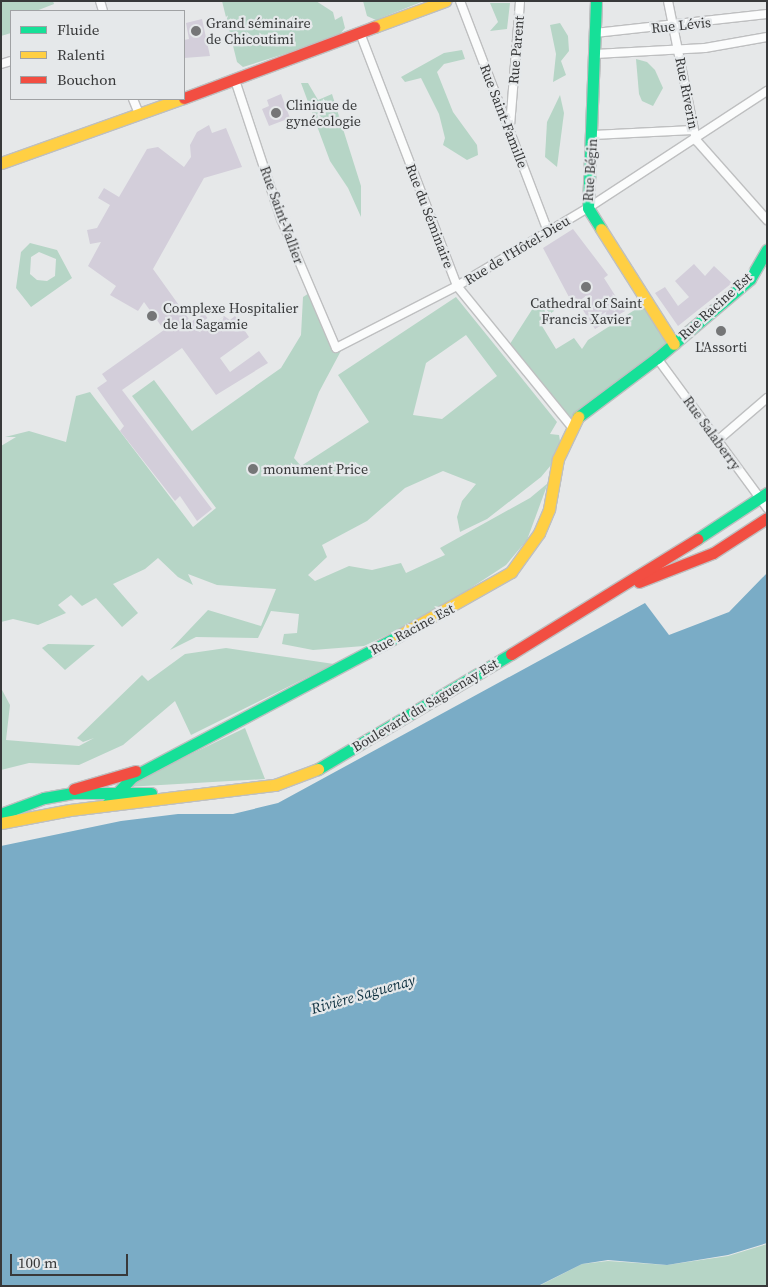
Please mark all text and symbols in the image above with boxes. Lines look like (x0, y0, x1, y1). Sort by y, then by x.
legend (10, 10, 185, 100)
street label: Rue Lévis (650, 14, 712, 36)
place label: Grand séminaire de Chicoutimi (206, 15, 311, 48)
street label: Rue Parent (505, 15, 527, 85)
text: Fluide (57, 19, 99, 40)
marker: Grand séminaire de Chicoutimi (190, 25, 202, 37)
text: Ralenti (57, 44, 105, 65)
street label: Rue Riverin (672, 56, 702, 130)
street label: Rue Saint-Famille (476, 62, 532, 170)
text: Bouchon (57, 69, 117, 90)
place label: Clinique de gynécologie (286, 97, 361, 130)
marker: Clinique de gynécologie (270, 107, 282, 119)
street label: Rue Bégin (579, 138, 601, 202)
street label: Rue du Séminaire (402, 161, 458, 271)
street label: Rue Saint-Vallier (256, 164, 308, 266)
street label: Rue de l'Hôtel-Dieu (461, 212, 573, 288)
street label: Rue Racine Est (675, 269, 755, 343)
marker: Cathedral of Saint Francis Xavier (580, 281, 592, 293)
place label: Cathedral of Saint Francis Xavier (530, 295, 642, 328)
place label: Complexe Hospitalier de la Sagamie (163, 300, 299, 332)
marker: Complexe Hospitalier de la Sagamie (145, 309, 159, 323)
marker: L'Assorti (715, 325, 727, 337)
place label: L'Assorti (695, 339, 747, 355)
street label: Rue Salaberry (680, 393, 744, 473)
place label: monument Price (263, 461, 368, 477)
marker: monument Price (247, 463, 259, 475)
street label: Rue Racine Est (367, 600, 457, 658)
street label: Boulevard du Saguenay Est (349, 655, 501, 755)
water label: Rivière Saguenay (309, 971, 417, 1017)
scale bar (12, 1244, 130, 1276)
text: 100 m (18, 1252, 58, 1273)

